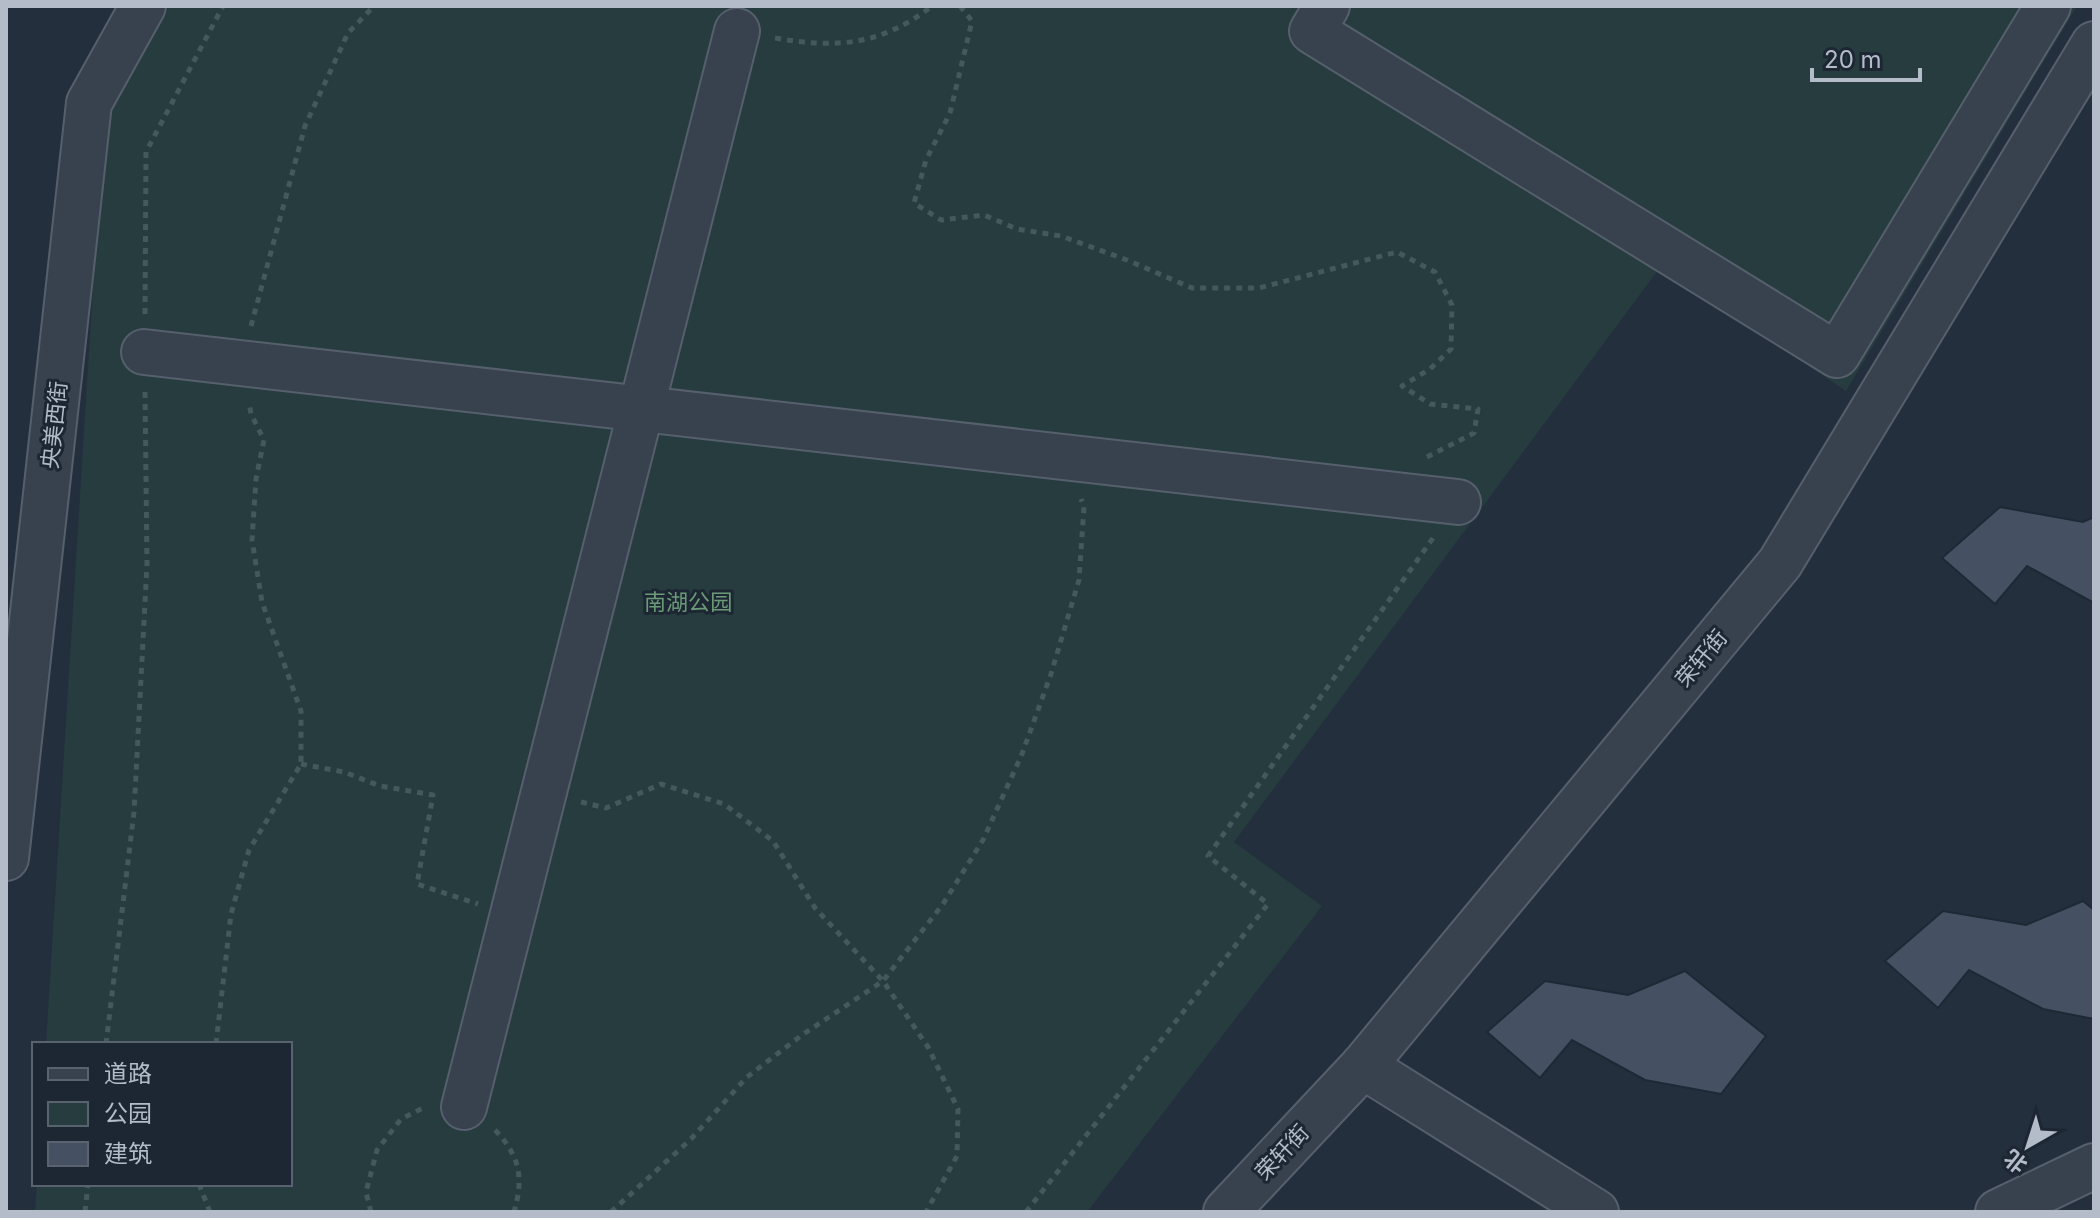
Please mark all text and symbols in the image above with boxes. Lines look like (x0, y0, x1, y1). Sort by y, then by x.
scale bar (1812, 32, 1920, 82)
text: 20 m (1824, 45, 1882, 74)
street label: 央美西街 (36, 380, 72, 470)
park label: 南湖公园 (644, 589, 732, 615)
street label: 荣轩街 (1670, 624, 1732, 692)
legend (32, 1042, 292, 1186)
text: 道路 (104, 1059, 152, 1088)
text: 公园 (104, 1099, 152, 1128)
north arrow (1988, 1106, 2068, 1186)
street label: 荣轩街 (1250, 1119, 1314, 1185)
text: 建筑 (104, 1139, 152, 1168)
text: 北 (1999, 1145, 2032, 1179)

